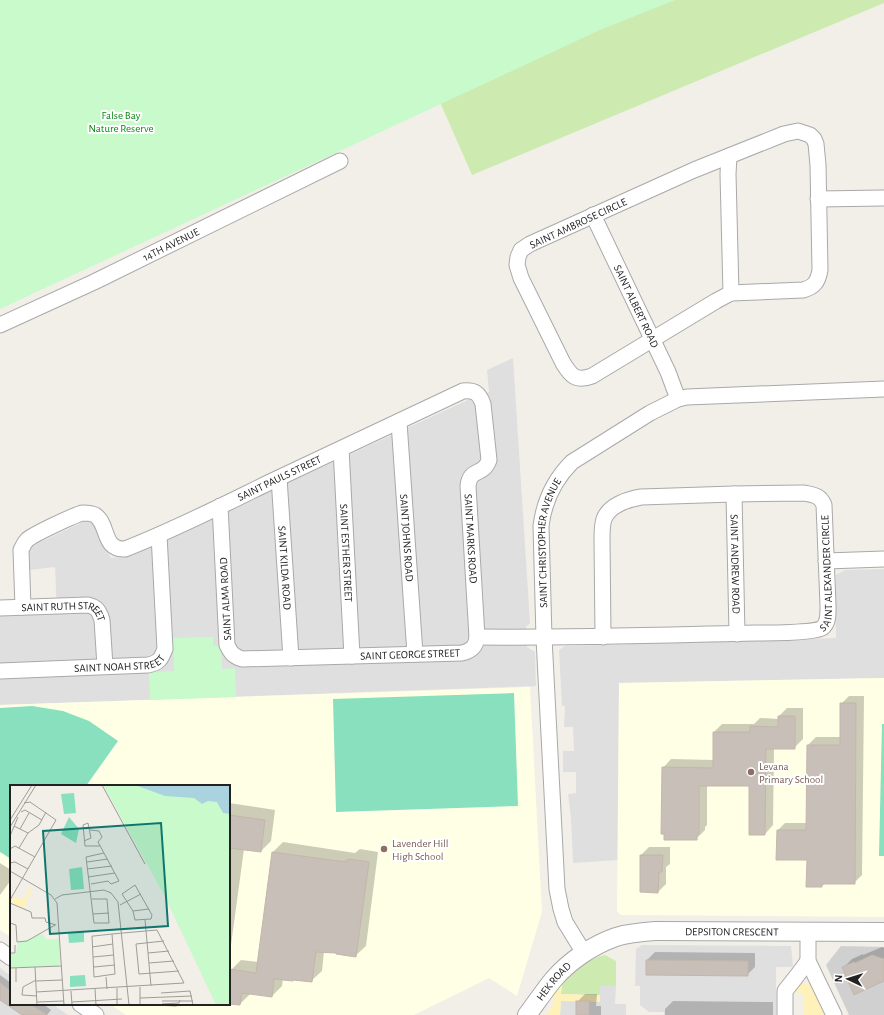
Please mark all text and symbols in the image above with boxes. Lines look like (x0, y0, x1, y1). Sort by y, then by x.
park label: False Bay Nature Reserve (89, 110, 154, 134)
street label: SAINT AMBROSE CIRCLE (528, 196, 629, 251)
street label: 14TH AVENUE (141, 226, 202, 263)
street label: SAINT ALBERT ROAD (612, 263, 661, 350)
street label: SAINT PAULS STREET (236, 453, 324, 503)
street label: SAINT CHRISTOPHER AVENUE (536, 476, 564, 608)
street label: SAINT JOHNS ROAD (398, 494, 415, 582)
street label: SAINT MARKS ROAD (462, 494, 479, 584)
street label: SAINT ESTHER STREET (338, 504, 354, 603)
street label: SAINT ANDREW ROAD (728, 514, 742, 614)
street label: SAINT ALEXANDER CIRCLE (818, 514, 834, 634)
street label: SAINT KILDA ROAD (276, 526, 293, 610)
street label: SAINT ALMA ROAD (218, 557, 233, 641)
street label: SAINT RUTH STREET (21, 600, 107, 623)
street label: SAINT GEORGE STREET (360, 647, 461, 662)
street label: SAINT NOAH STREET (74, 653, 167, 674)
place label: Levana Primary School (759, 761, 823, 785)
marker: Levana Primary School (746, 767, 756, 777)
inset map (10, 785, 230, 1005)
place label: Lavender Hill High School (392, 838, 449, 862)
marker: Lavender Hill High School (379, 844, 389, 854)
street label: DEPSITON CRESCENT (685, 926, 779, 938)
north arrow (828, 959, 868, 999)
street label: HEK ROAD (534, 960, 573, 1003)
text: N (833, 974, 844, 983)

